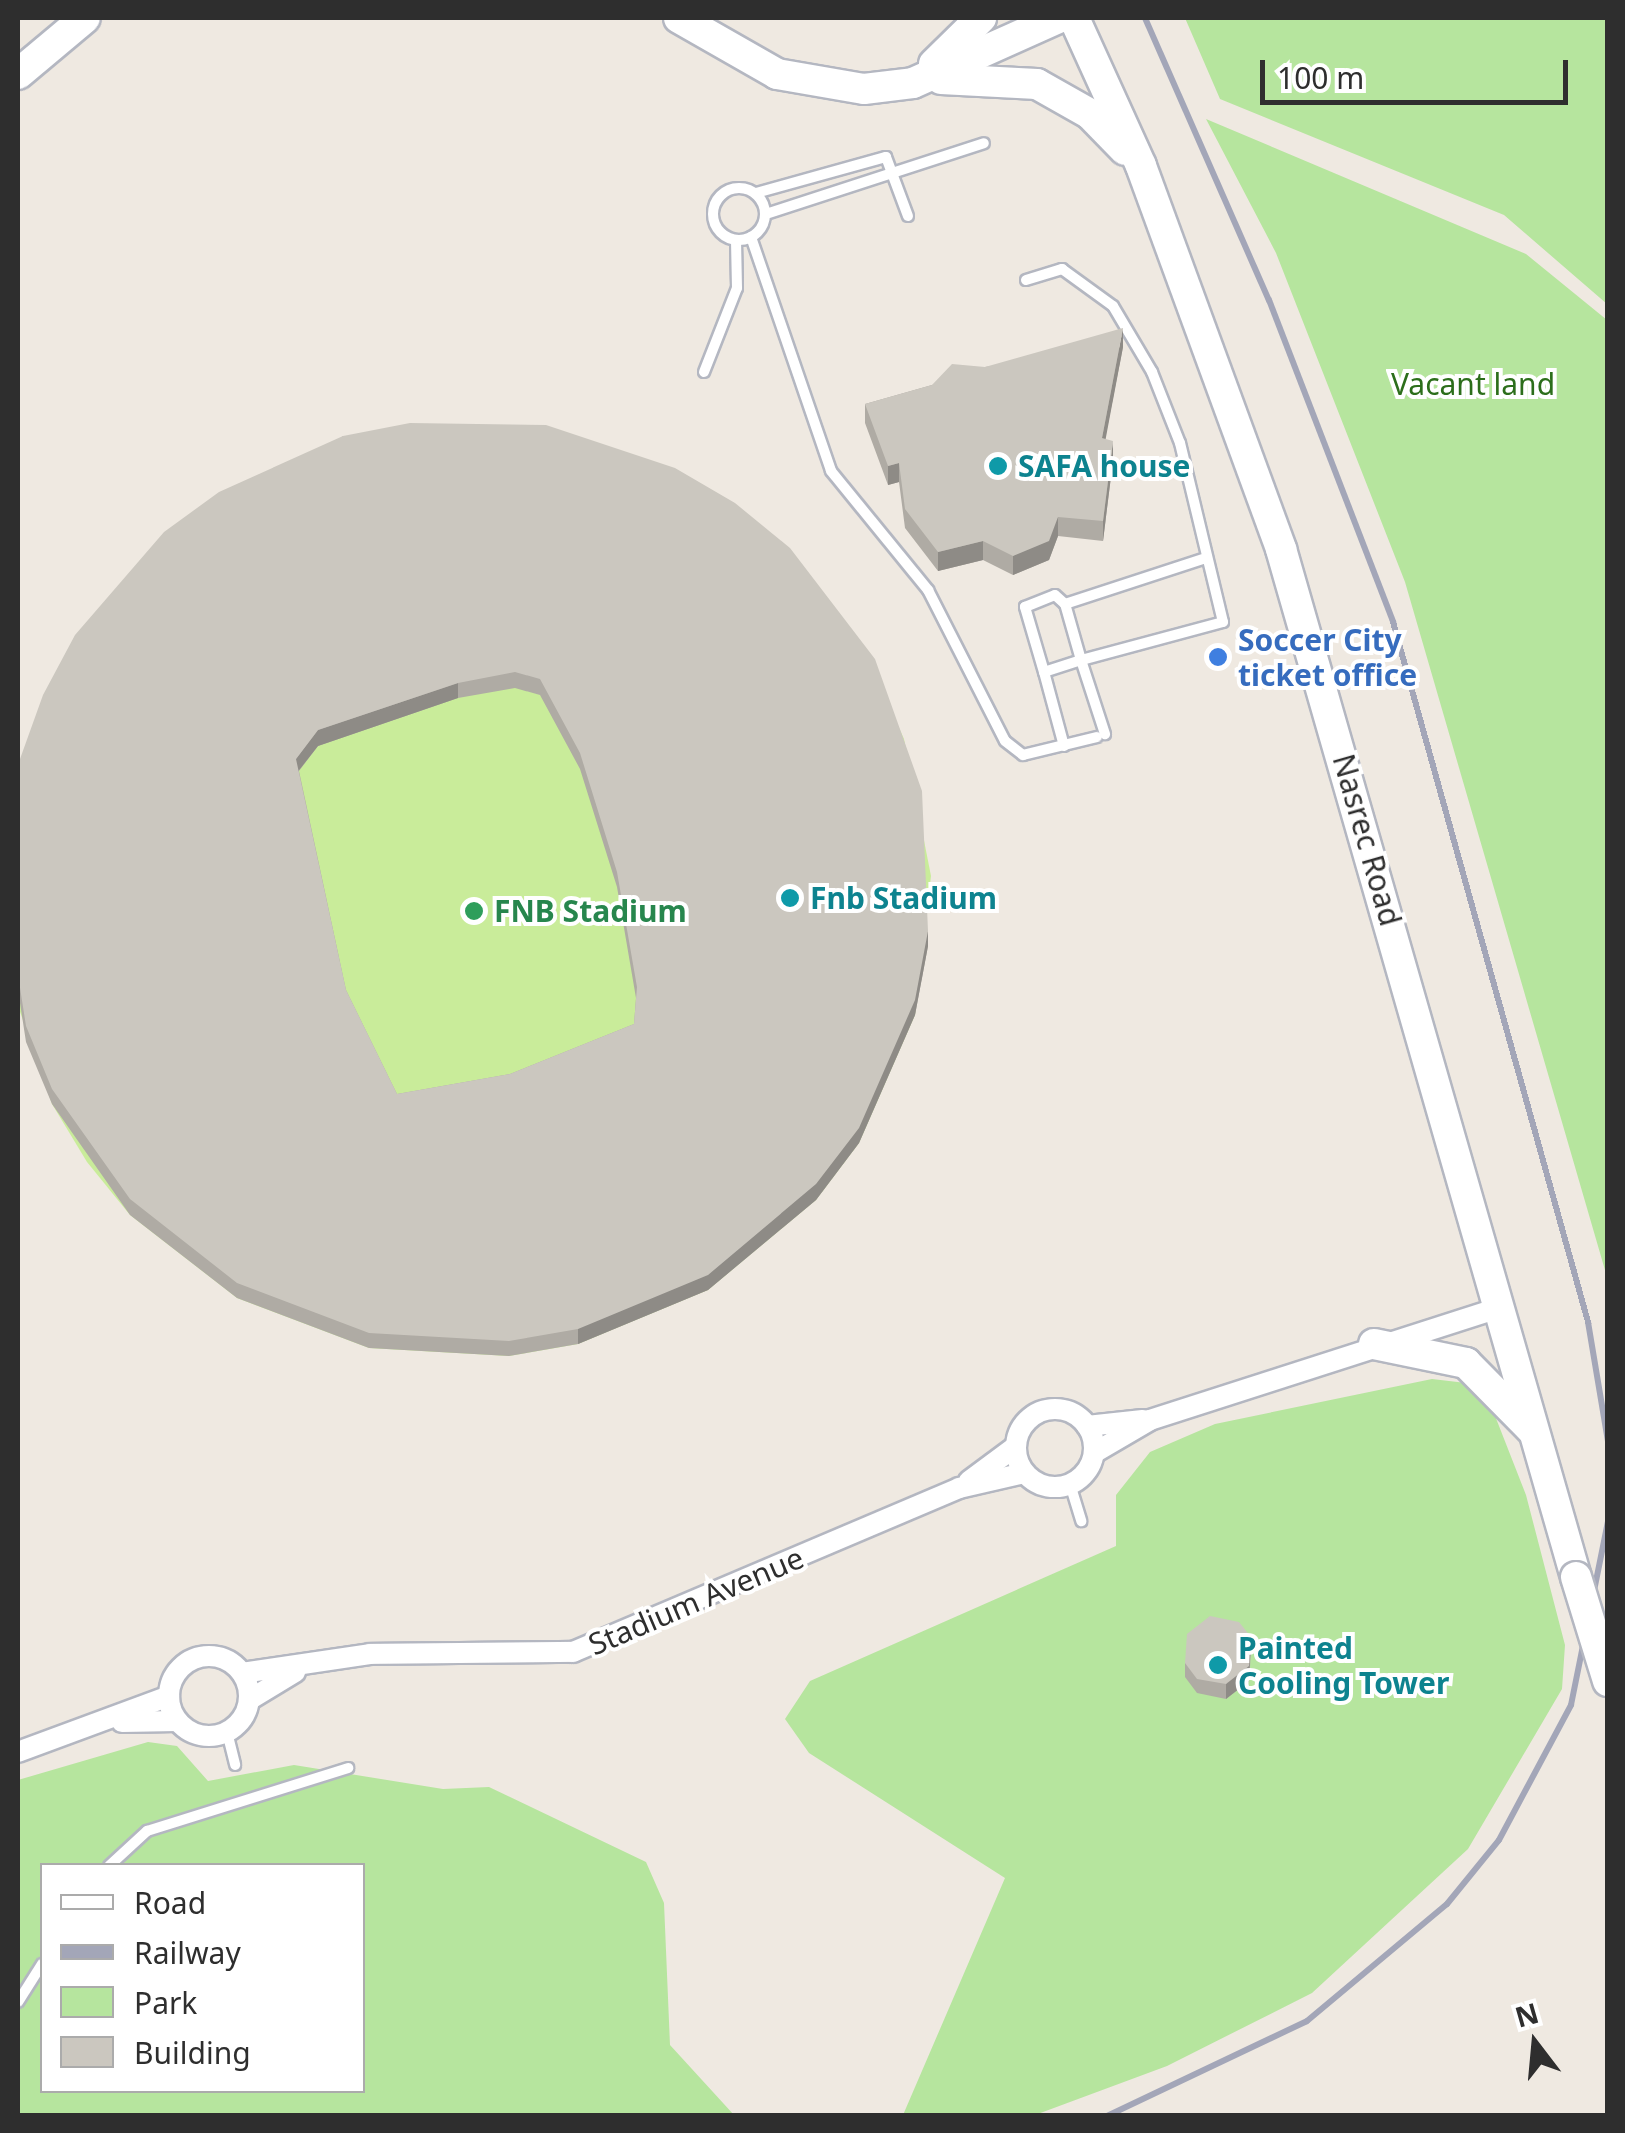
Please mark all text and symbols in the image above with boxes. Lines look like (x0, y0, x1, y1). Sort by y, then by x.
scale bar (1265, 40, 1572, 102)
text: 100 m (1277, 57, 1364, 98)
park label: Vacant land (1391, 366, 1555, 402)
place label: SAFA house (1018, 448, 1190, 484)
marker: SAFA house (987, 455, 1009, 477)
place label: Soccer City ticket office (1238, 622, 1417, 692)
marker: Soccer City ticket office (1207, 646, 1229, 668)
street label: Nasrec Road (1325, 750, 1409, 930)
place label: Fnb Stadium (810, 880, 997, 916)
marker: Fnb Stadium (779, 887, 801, 909)
place label: FNB Stadium (494, 893, 687, 929)
marker: FNB Stadium (463, 900, 485, 922)
street label: Stadium Avenue (583, 1539, 809, 1663)
place label: Painted Cooling Tower (1238, 1630, 1449, 1700)
marker: Painted Cooling Tower (1207, 1654, 1229, 1676)
legend (40, 1863, 365, 2093)
text: Road (134, 1882, 206, 1923)
text: Railway (134, 1932, 241, 1973)
text: Park (134, 1982, 197, 2023)
north arrow (1485, 1993, 1585, 2093)
text: N (1511, 1993, 1543, 2036)
text: Building (134, 2032, 251, 2073)

